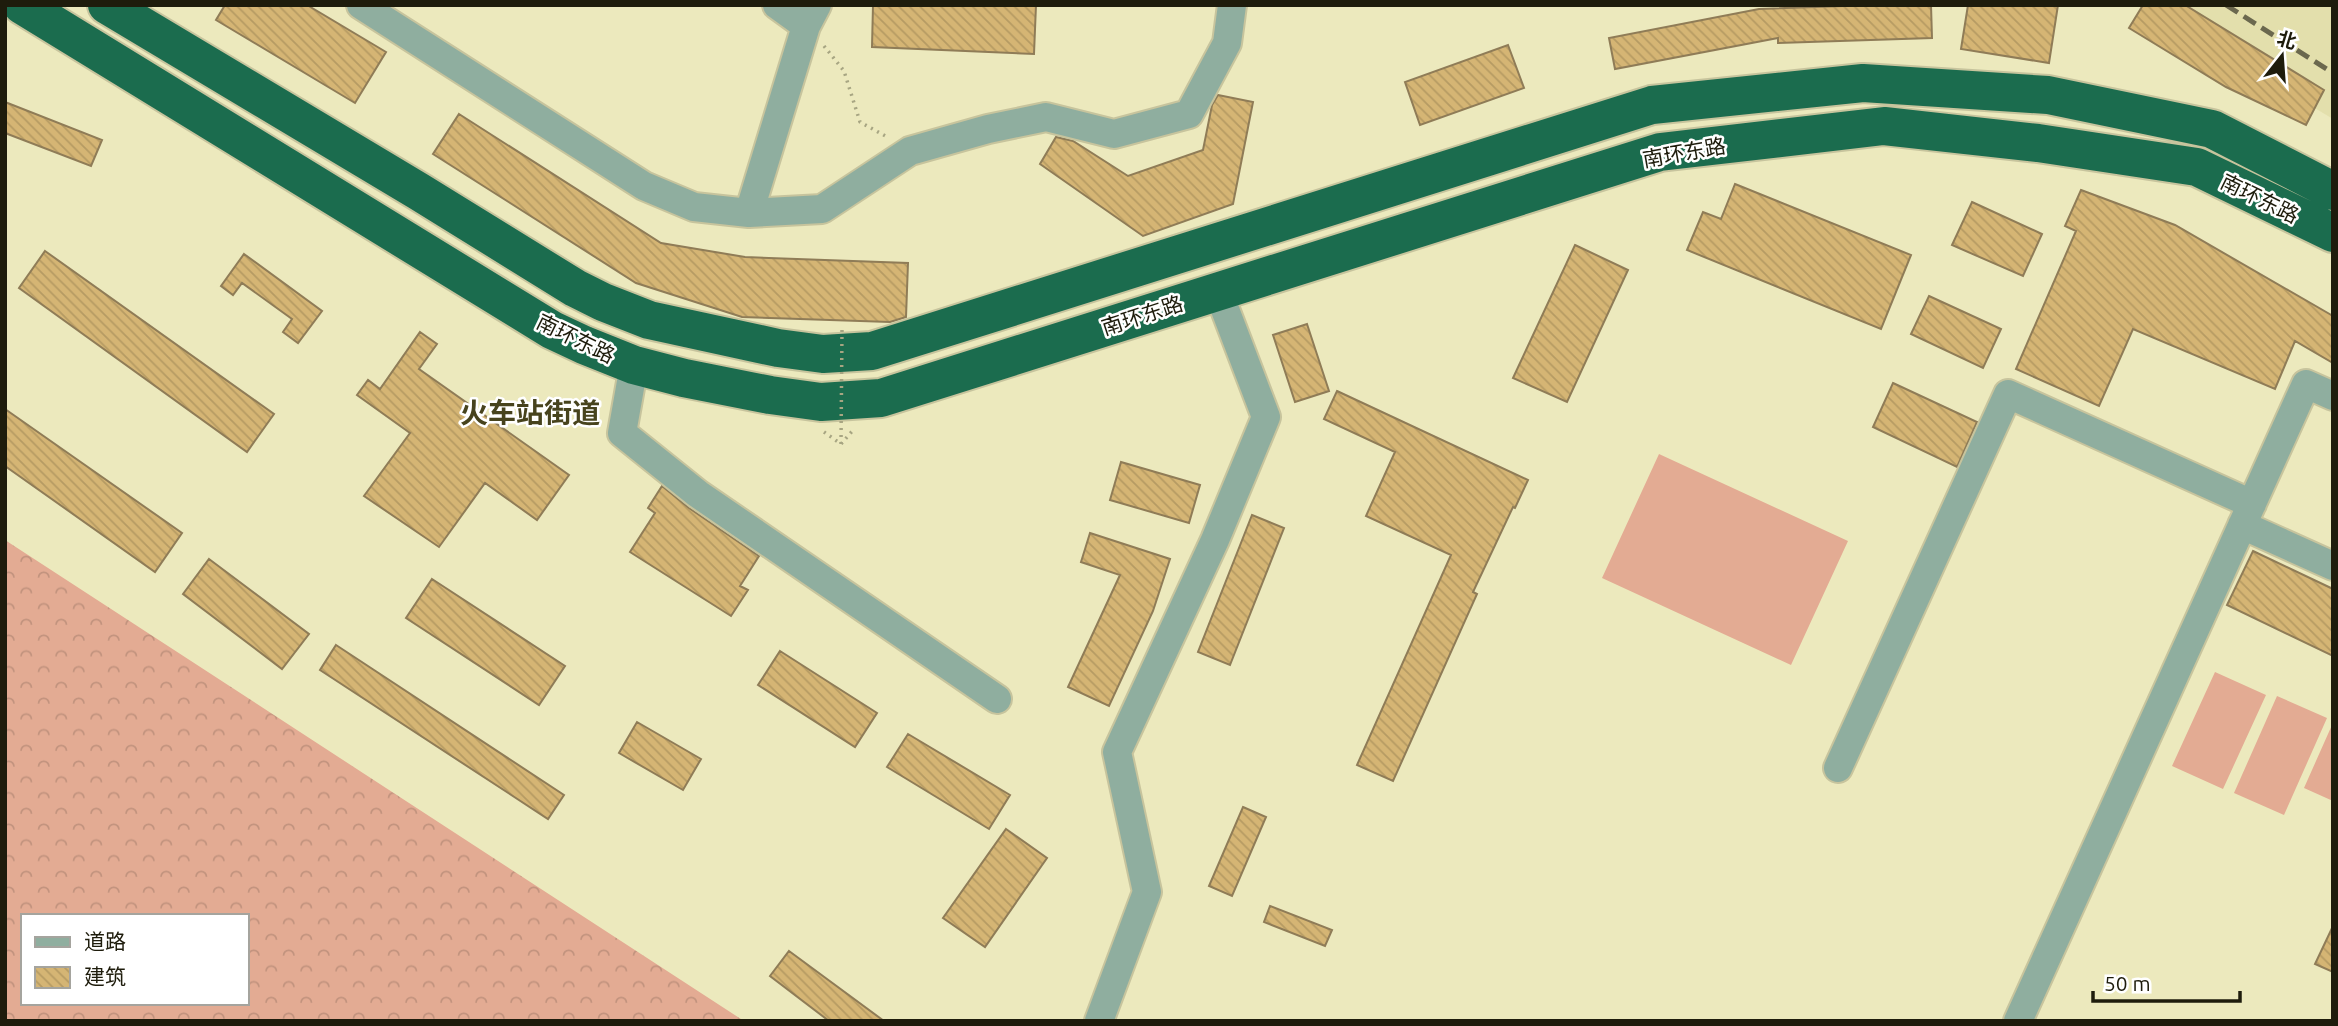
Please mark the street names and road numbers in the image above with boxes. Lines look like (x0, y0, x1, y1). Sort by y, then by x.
street label: 南环东路 (1641, 133, 1727, 171)
street label: 南环东路 (2217, 169, 2303, 227)
street label: 南环东路 (1098, 291, 1186, 339)
street label: 南环东路 (533, 309, 619, 367)

